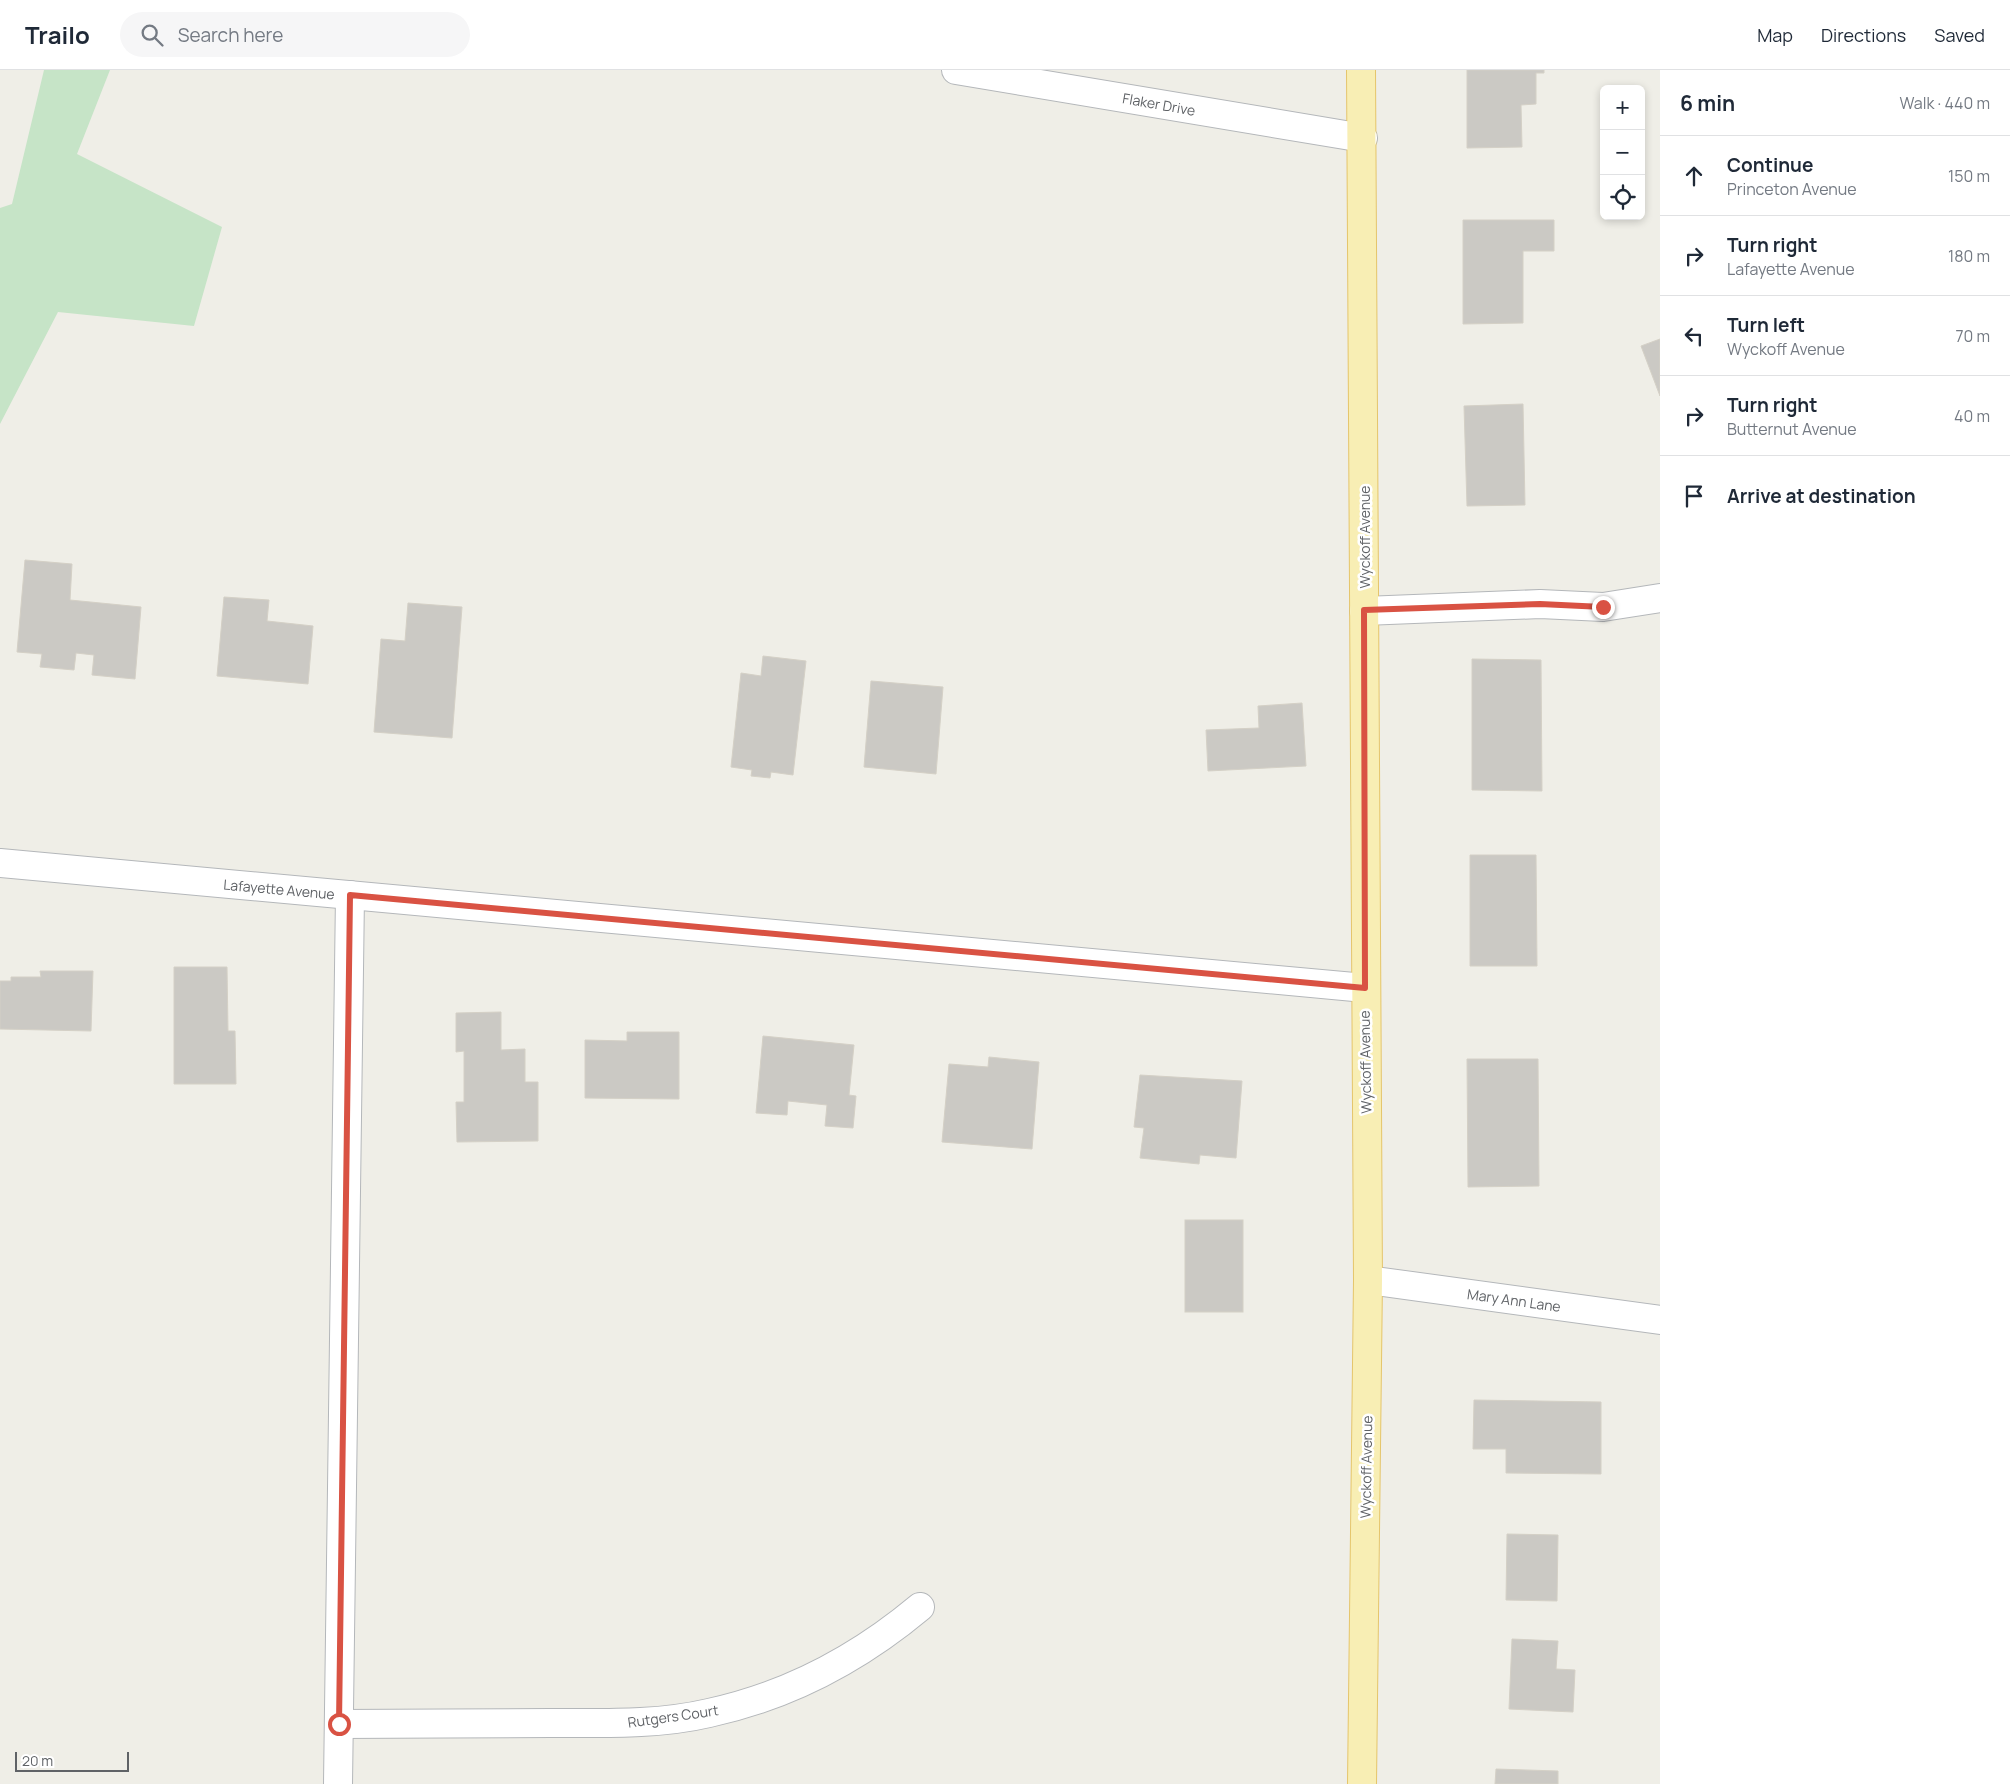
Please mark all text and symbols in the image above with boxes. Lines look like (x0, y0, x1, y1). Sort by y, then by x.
search box (120, 12, 470, 57)
text: Trailo (25, 18, 90, 51)
icon: search (138, 21, 166, 49)
text: Search here (178, 22, 283, 48)
text: Map (1757, 23, 1793, 47)
text: Directions (1821, 23, 1906, 47)
text: Saved (1934, 23, 1985, 47)
map controls (1600, 85, 1645, 220)
button: + (1600, 85, 1645, 130)
street label: Flaker Drive (1121, 88, 1197, 120)
text: 6 min (1680, 89, 1735, 117)
text: Walk · 440 m (1900, 92, 1990, 114)
button: − (1600, 130, 1645, 175)
text: Continue (1727, 152, 1813, 178)
icon: ahead (1680, 162, 1708, 190)
text: 150 m (1948, 165, 1990, 187)
button: locate (1600, 175, 1645, 220)
text: Princeton Avenue (1727, 178, 1857, 200)
text: Turn right (1727, 232, 1817, 258)
icon: right (1680, 242, 1708, 270)
text: 180 m (1948, 245, 1990, 267)
text: Lafayette Avenue (1727, 258, 1855, 280)
text: Turn left (1727, 312, 1805, 338)
icon: left (1680, 322, 1708, 350)
text: 70 m (1955, 325, 1990, 347)
text: Wyckoff Avenue (1727, 338, 1845, 360)
text: Turn right (1727, 392, 1817, 418)
icon: right (1680, 402, 1708, 430)
text: 40 m (1954, 405, 1990, 427)
text: Butternut Avenue (1727, 418, 1857, 440)
icon: arrive (1680, 482, 1708, 510)
text: Arrive at destination (1727, 483, 1916, 509)
street label: Wyckoff Avenue (1355, 485, 1374, 589)
route end (1592, 596, 1615, 619)
street label: Lafayette Avenue (223, 875, 335, 903)
street label: Wyckoff Avenue (1355, 1010, 1375, 1114)
street label: Mary Ann Lane (1466, 1284, 1562, 1316)
street label: Wyckoff Avenue (1356, 1415, 1376, 1519)
street label: Rutgers Court (626, 1700, 720, 1732)
route start (328, 1713, 351, 1736)
scale bar (15, 1749, 129, 1772)
text: 20 m (22, 1751, 53, 1770)

